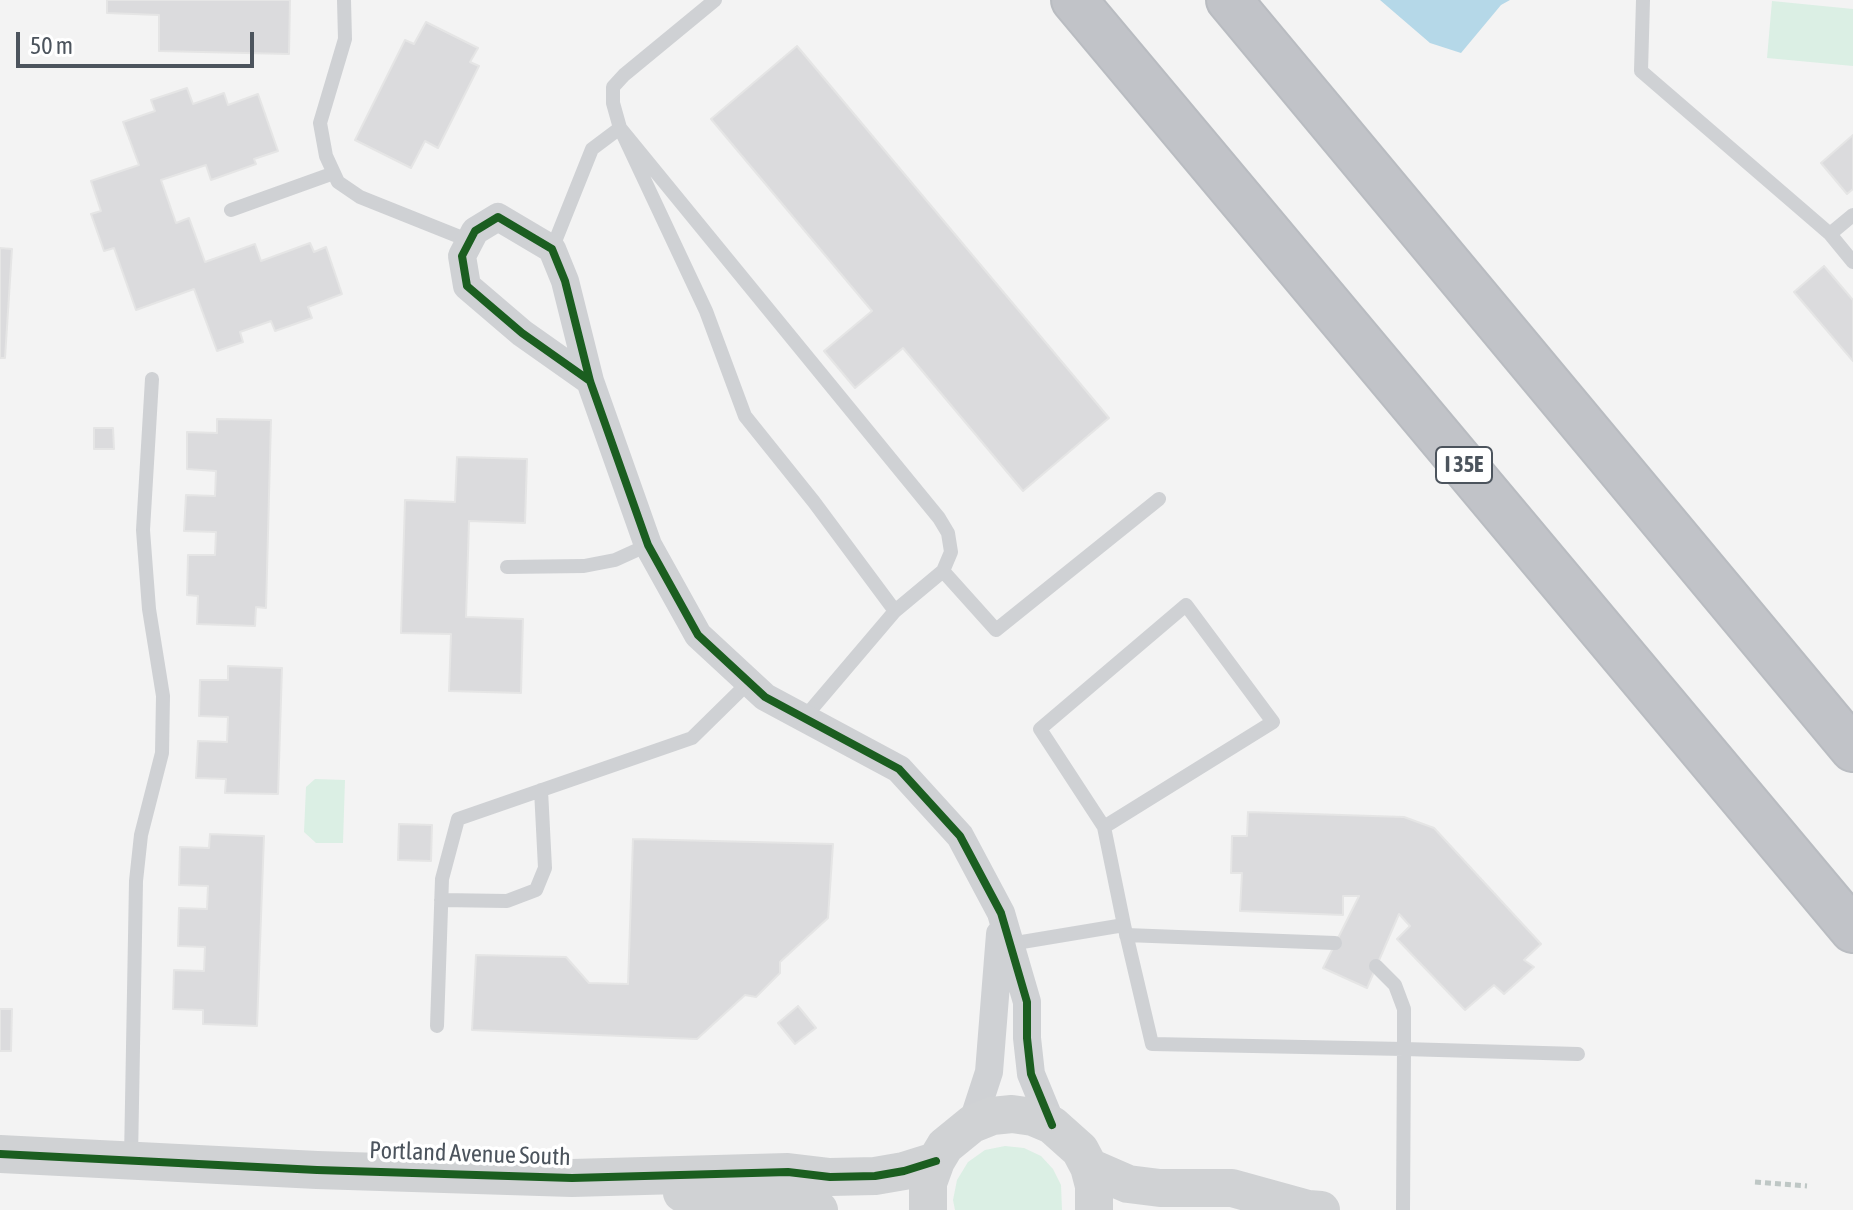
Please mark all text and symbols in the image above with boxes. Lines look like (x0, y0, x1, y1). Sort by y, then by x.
scale bar (20, 16, 258, 66)
text: 50 m (30, 32, 73, 59)
road number: I 35E (1436, 447, 1492, 483)
street label: Portland Avenue South (369, 1136, 571, 1172)

